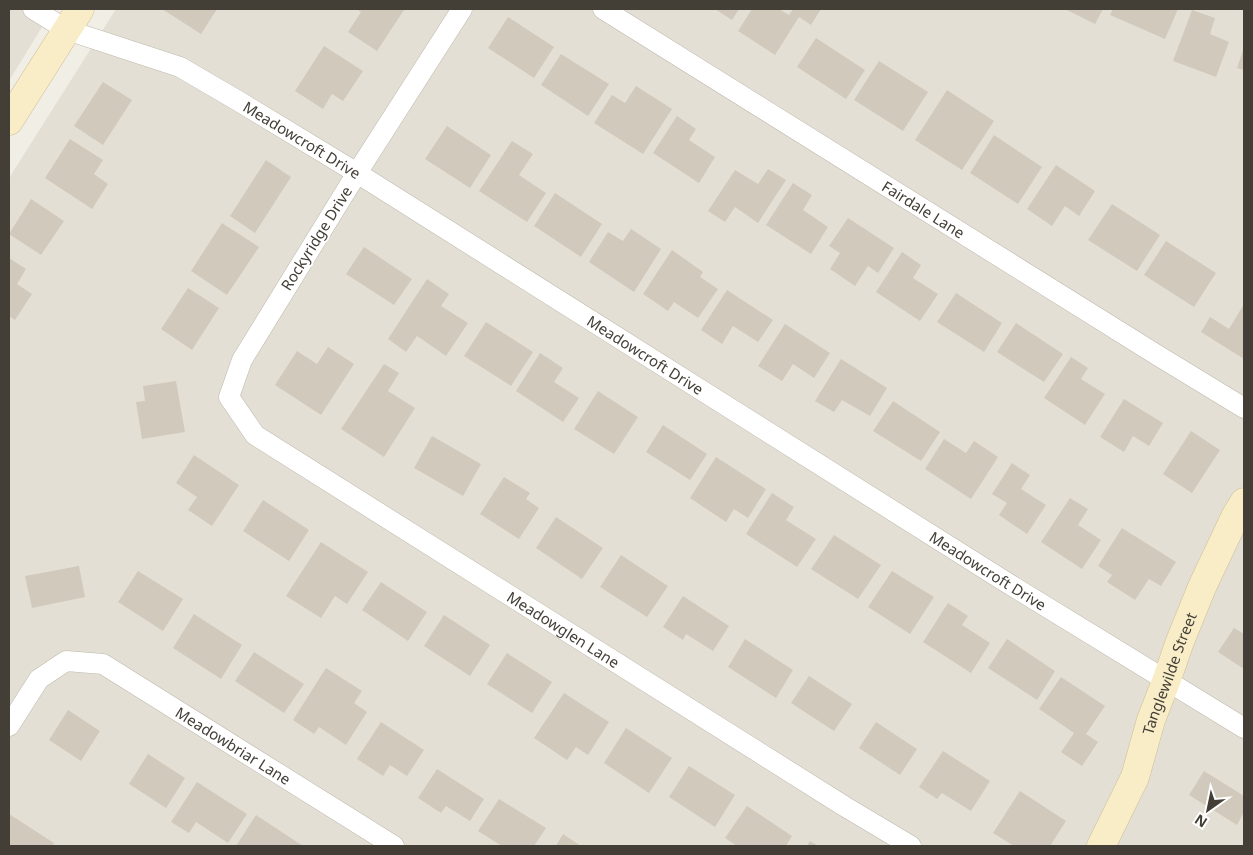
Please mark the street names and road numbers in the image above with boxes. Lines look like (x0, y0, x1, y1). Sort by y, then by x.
street label: Meadowcroft Drive (240, 96, 365, 183)
street label: Fairdale Lane (878, 176, 969, 243)
street label: Rockyridge Drive (276, 182, 356, 294)
street label: Meadowcroft Drive (583, 311, 707, 399)
street label: Meadowcroft Drive (926, 527, 1050, 614)
street label: Meadowglen Lane (503, 586, 623, 672)
street label: Tanglewilde Street (1137, 609, 1201, 737)
street label: Meadowbriar Lane (172, 702, 295, 789)

